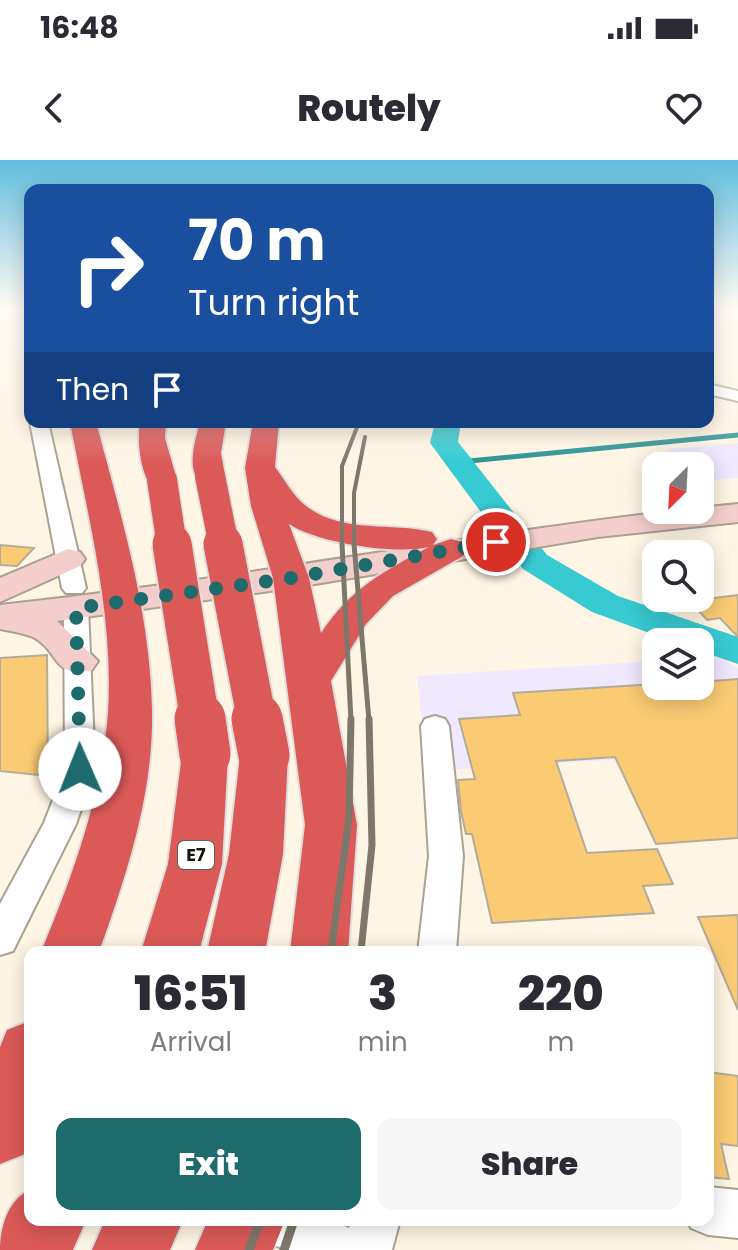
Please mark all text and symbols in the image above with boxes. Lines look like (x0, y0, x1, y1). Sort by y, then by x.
text: 16:48 (40, 6, 119, 49)
text: Routely (297, 83, 441, 134)
icon: back (32, 86, 76, 130)
icon: heart (662, 86, 706, 130)
text: 70 m (188, 201, 326, 280)
icon: right (56, 216, 160, 320)
text: Turn right (188, 277, 359, 328)
text: Then (56, 368, 129, 411)
icon: arrive (145, 368, 189, 412)
north arrow (642, 452, 714, 524)
map controls (642, 452, 714, 700)
pin (462, 508, 530, 576)
icon: arrive (474, 520, 518, 564)
button: search (642, 540, 714, 612)
button: layers (642, 628, 714, 700)
position arrow (38, 727, 122, 811)
road number: E7 (178, 841, 214, 869)
text: 16:51 (134, 960, 248, 1027)
text: 3 (368, 960, 397, 1027)
text: 220 (518, 960, 604, 1027)
text: Arrival (150, 1024, 232, 1060)
text: min (358, 1024, 408, 1060)
text: m (547, 1024, 574, 1060)
button: Exit (56, 1118, 361, 1210)
button: Share (377, 1118, 682, 1210)

